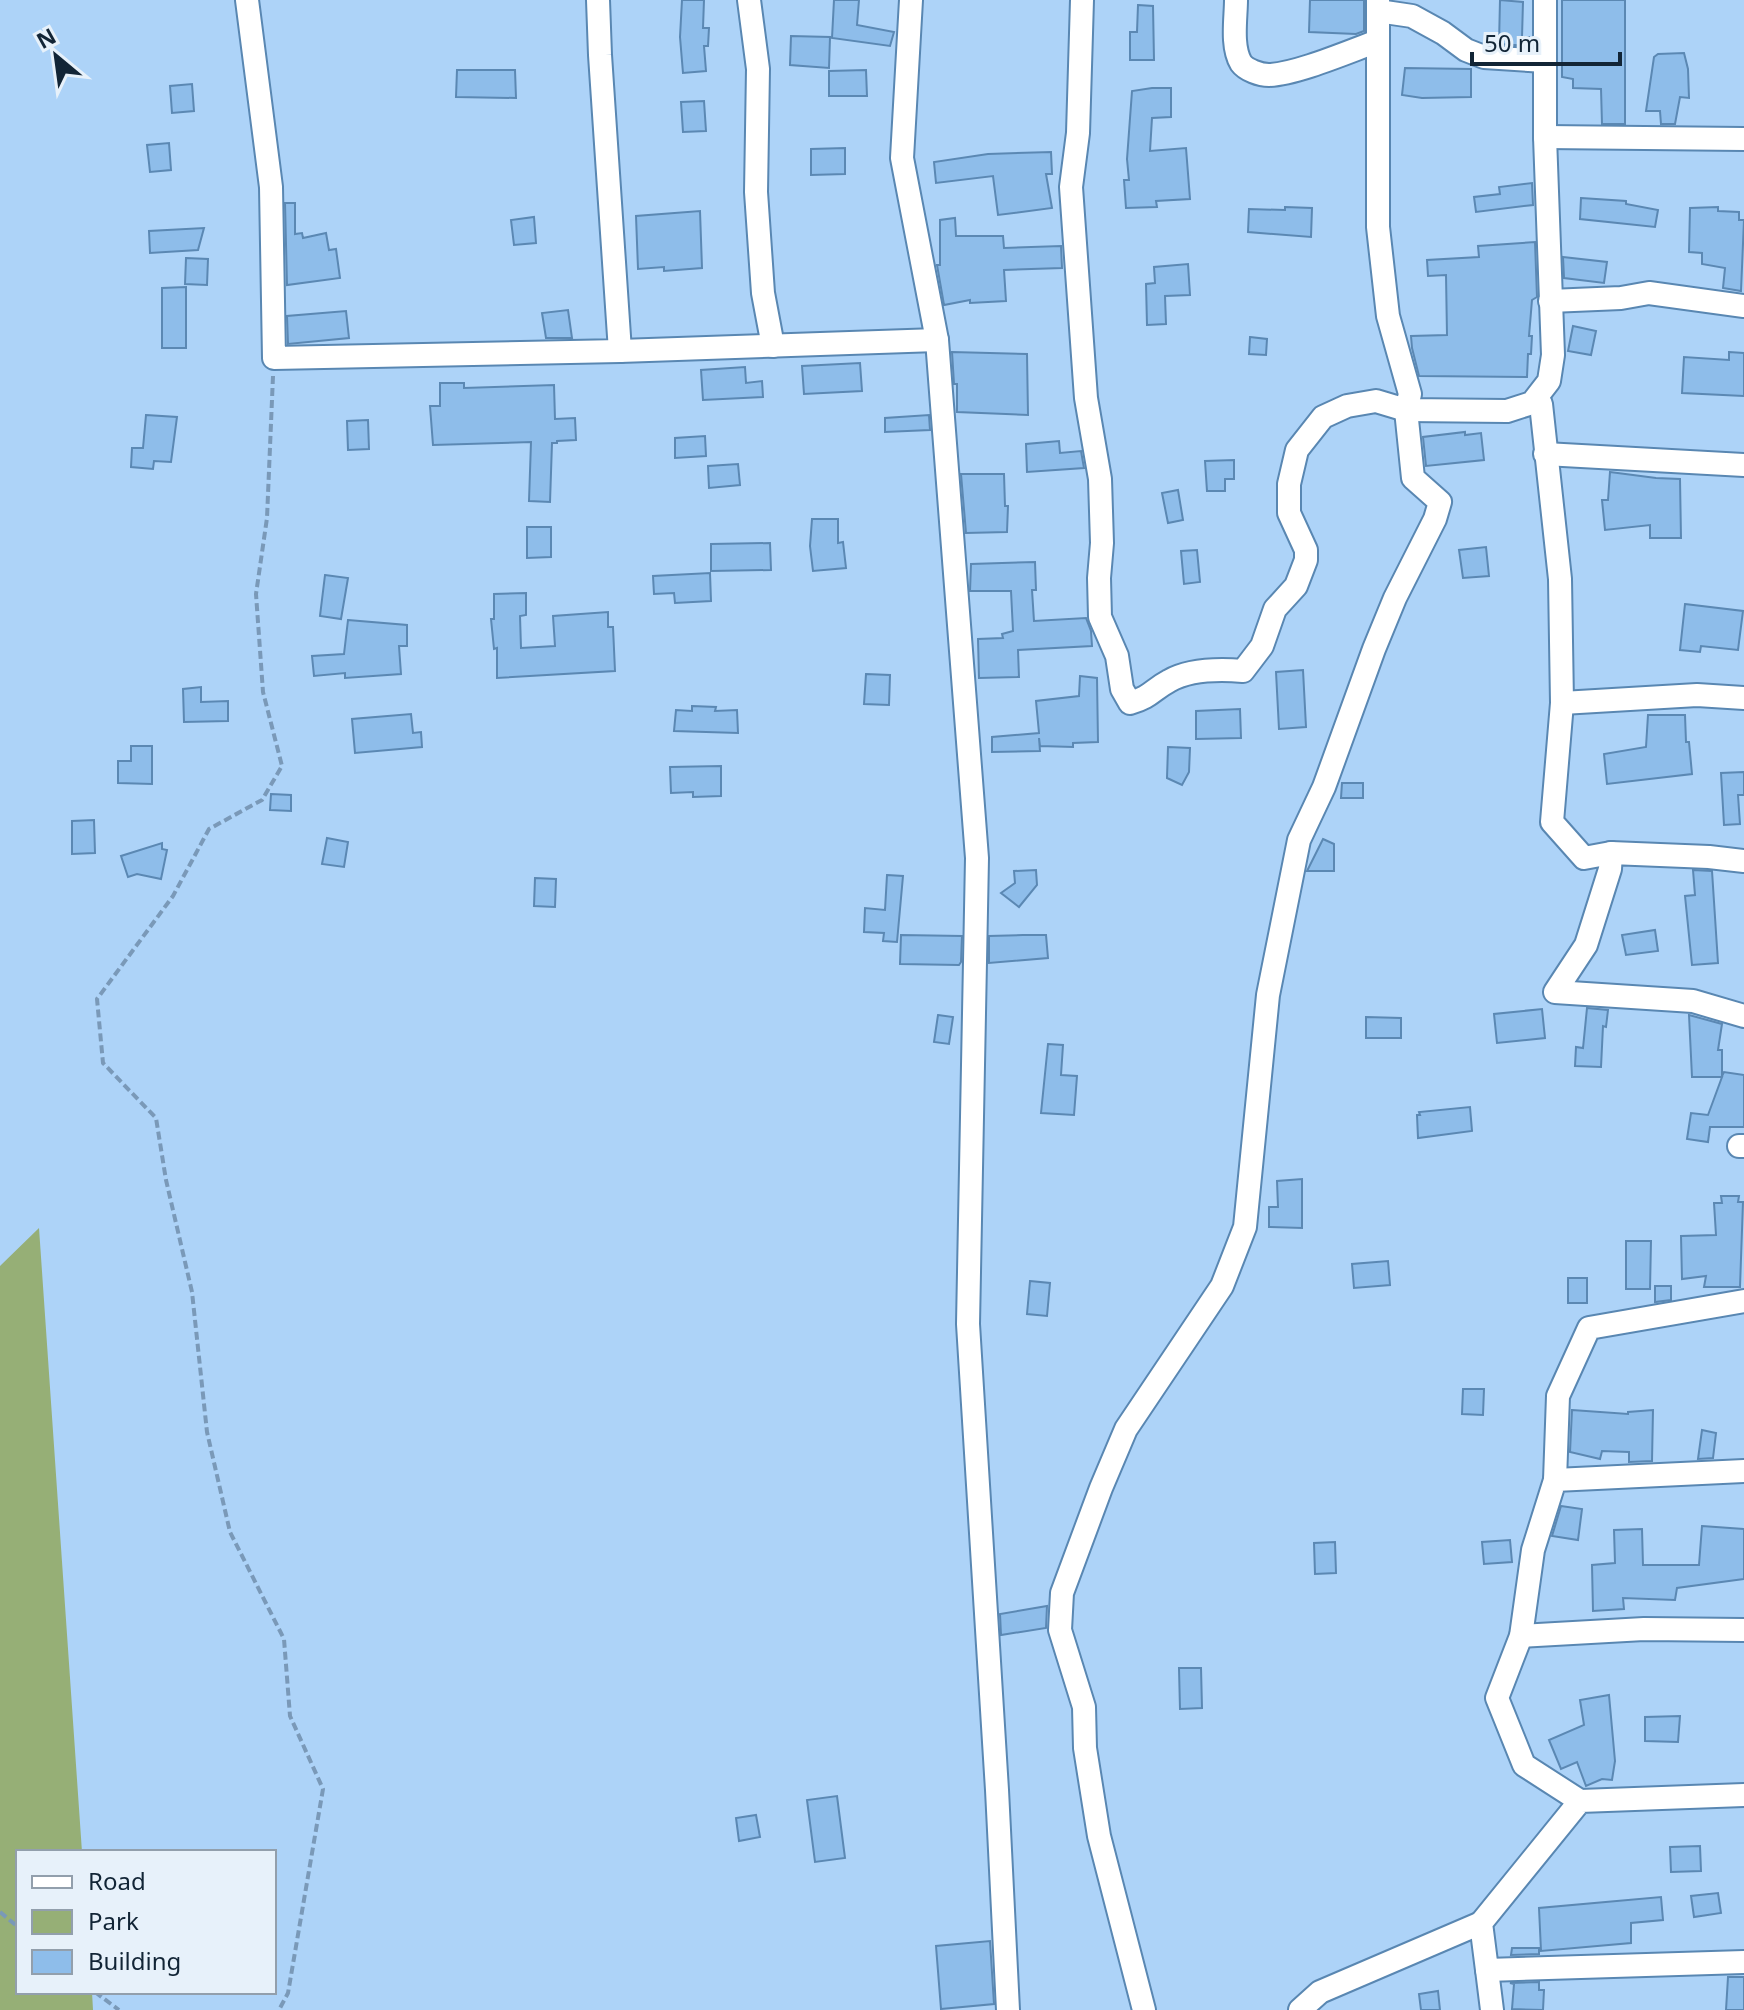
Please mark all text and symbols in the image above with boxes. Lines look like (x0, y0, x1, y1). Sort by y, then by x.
north arrow (16, 16, 96, 96)
scale bar (1472, 16, 1620, 66)
text: N (31, 20, 61, 55)
text: 50 m (1484, 26, 1540, 59)
legend (16, 1850, 276, 1994)
text: Road (88, 1864, 146, 1897)
text: Park (88, 1904, 139, 1937)
text: Building (88, 1944, 181, 1977)

